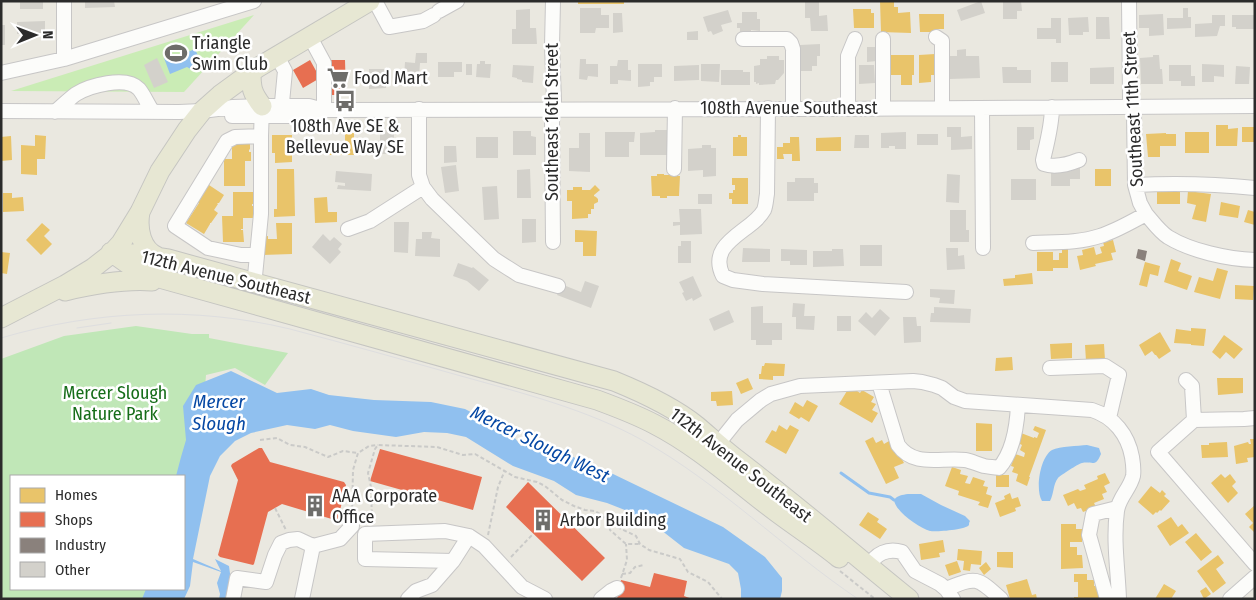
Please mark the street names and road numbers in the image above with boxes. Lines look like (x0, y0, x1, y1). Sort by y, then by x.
street label: Southeast 11th Street (1118, 30, 1148, 188)
street label: Southeast 16th Street (541, 43, 563, 201)
street label: 108th Avenue Southeast (700, 97, 878, 119)
street label: 112th Avenue Southeast (139, 245, 313, 309)
street label: 112th Avenue Southeast (666, 403, 816, 527)

